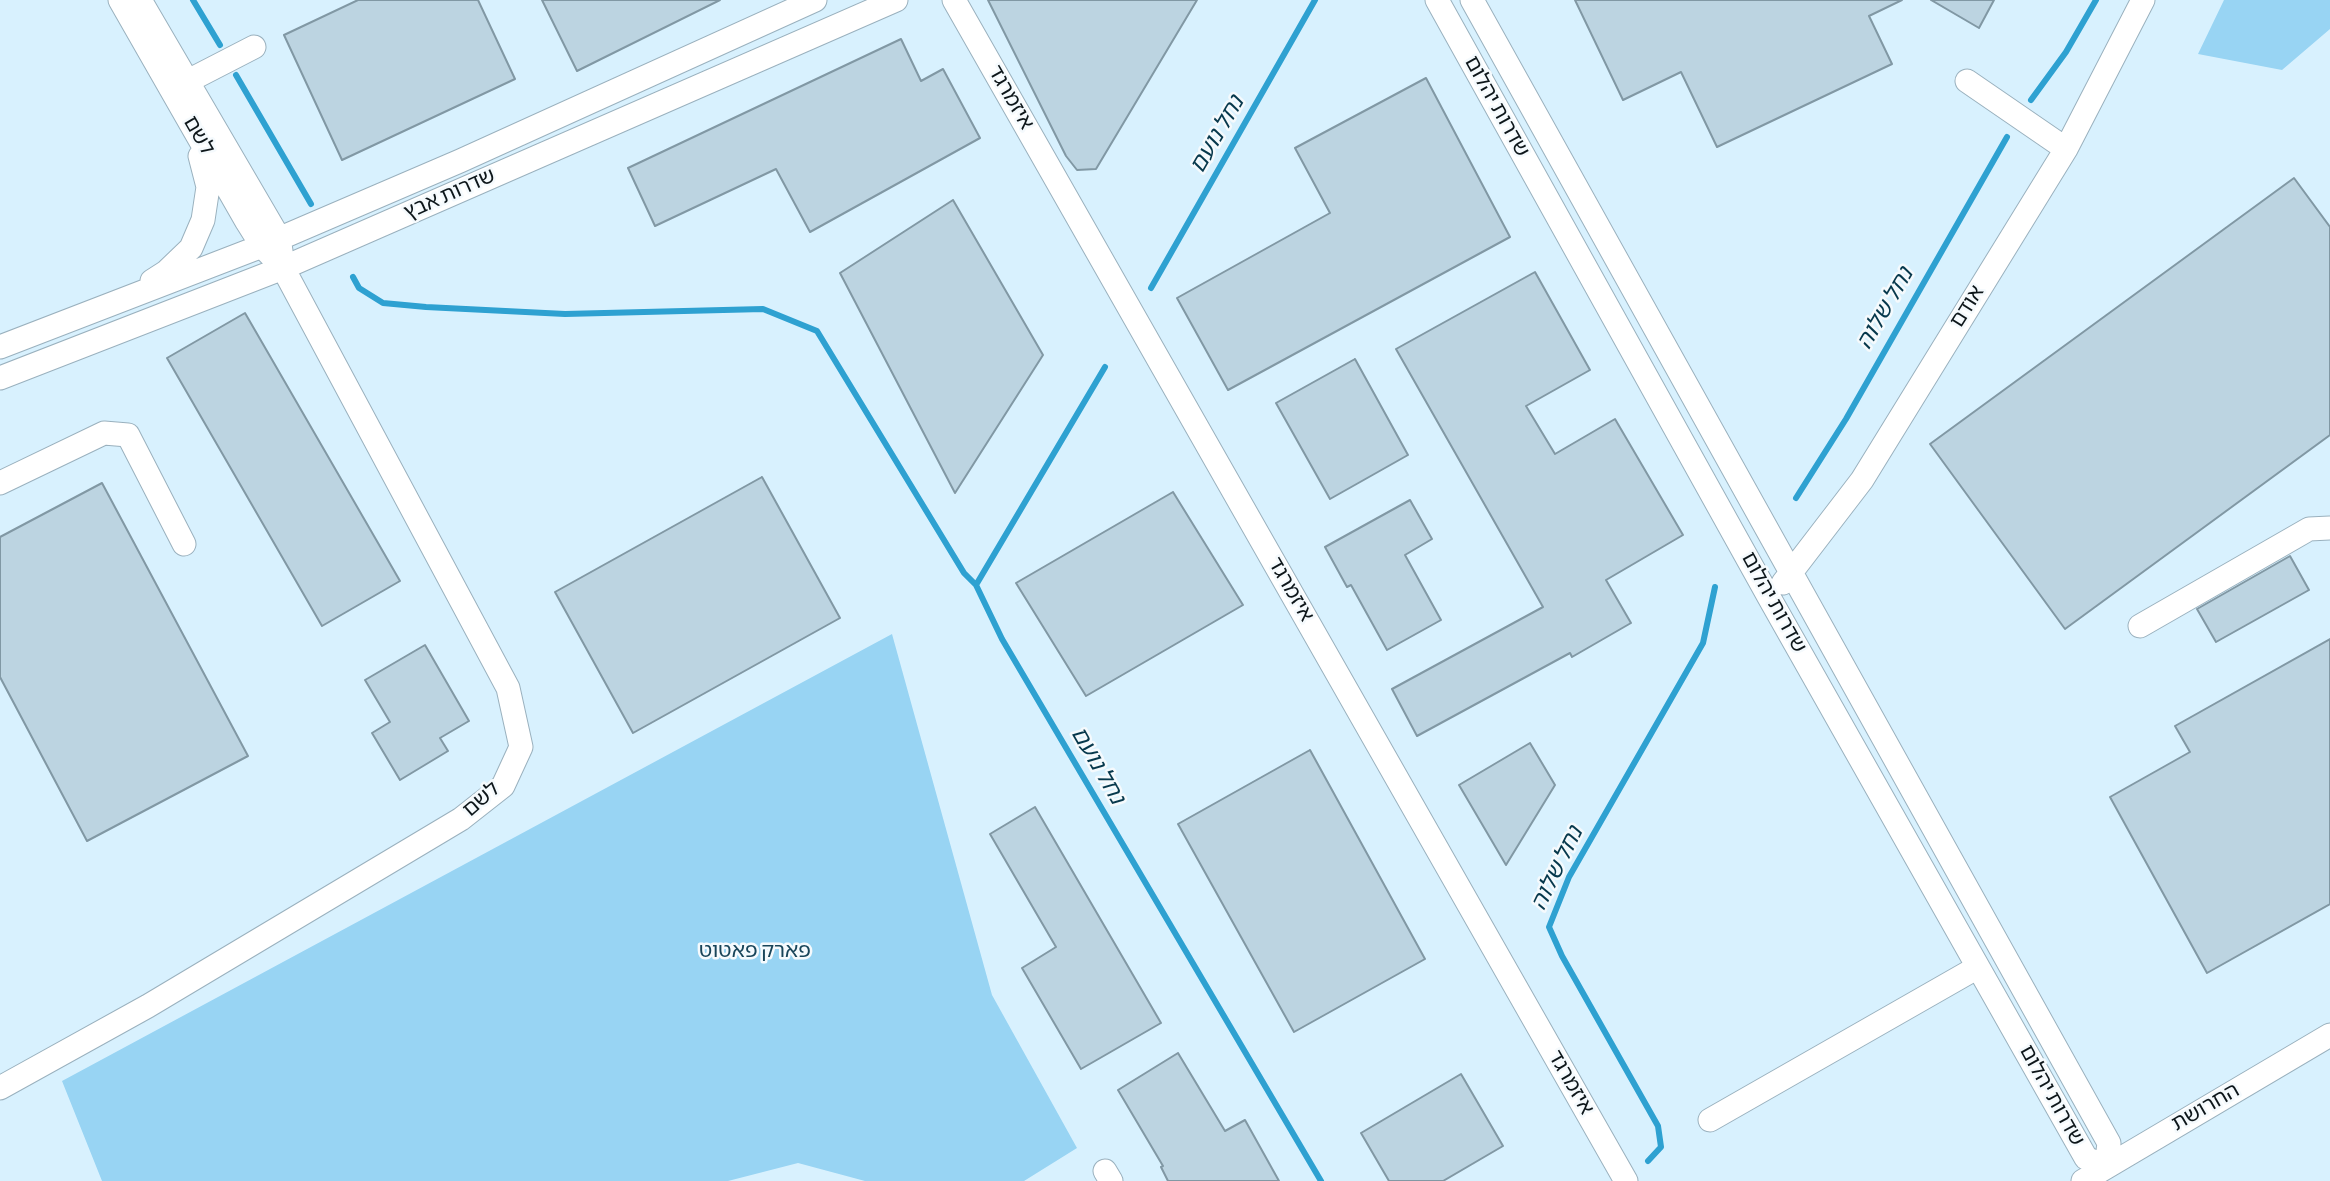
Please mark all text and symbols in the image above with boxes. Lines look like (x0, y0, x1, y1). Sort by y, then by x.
street label: שדרות יהלום (1458, 52, 1534, 162)
street label: איזמרגד (982, 61, 1038, 135)
water label: נחל נועם (1185, 91, 1251, 179)
street label: לשם (177, 112, 219, 160)
street label: שדרות אבץ (400, 164, 500, 226)
water label: נחל שלוה (1852, 263, 1920, 355)
street label: אודם (1945, 281, 1991, 333)
street label: שדרות יהלום (1735, 548, 1811, 658)
street label: איזמרגד (1262, 553, 1318, 627)
water label: נחל נועם (1064, 722, 1130, 810)
street label: לשם (458, 777, 506, 823)
water label: נחל שלוה (1526, 823, 1590, 915)
park label: פארק פאטוט (699, 939, 811, 965)
street label: שדרות יהלום (2013, 1041, 2089, 1151)
street label: איזמרגד (1542, 1046, 1598, 1120)
street label: החרושת (2168, 1079, 2244, 1137)

